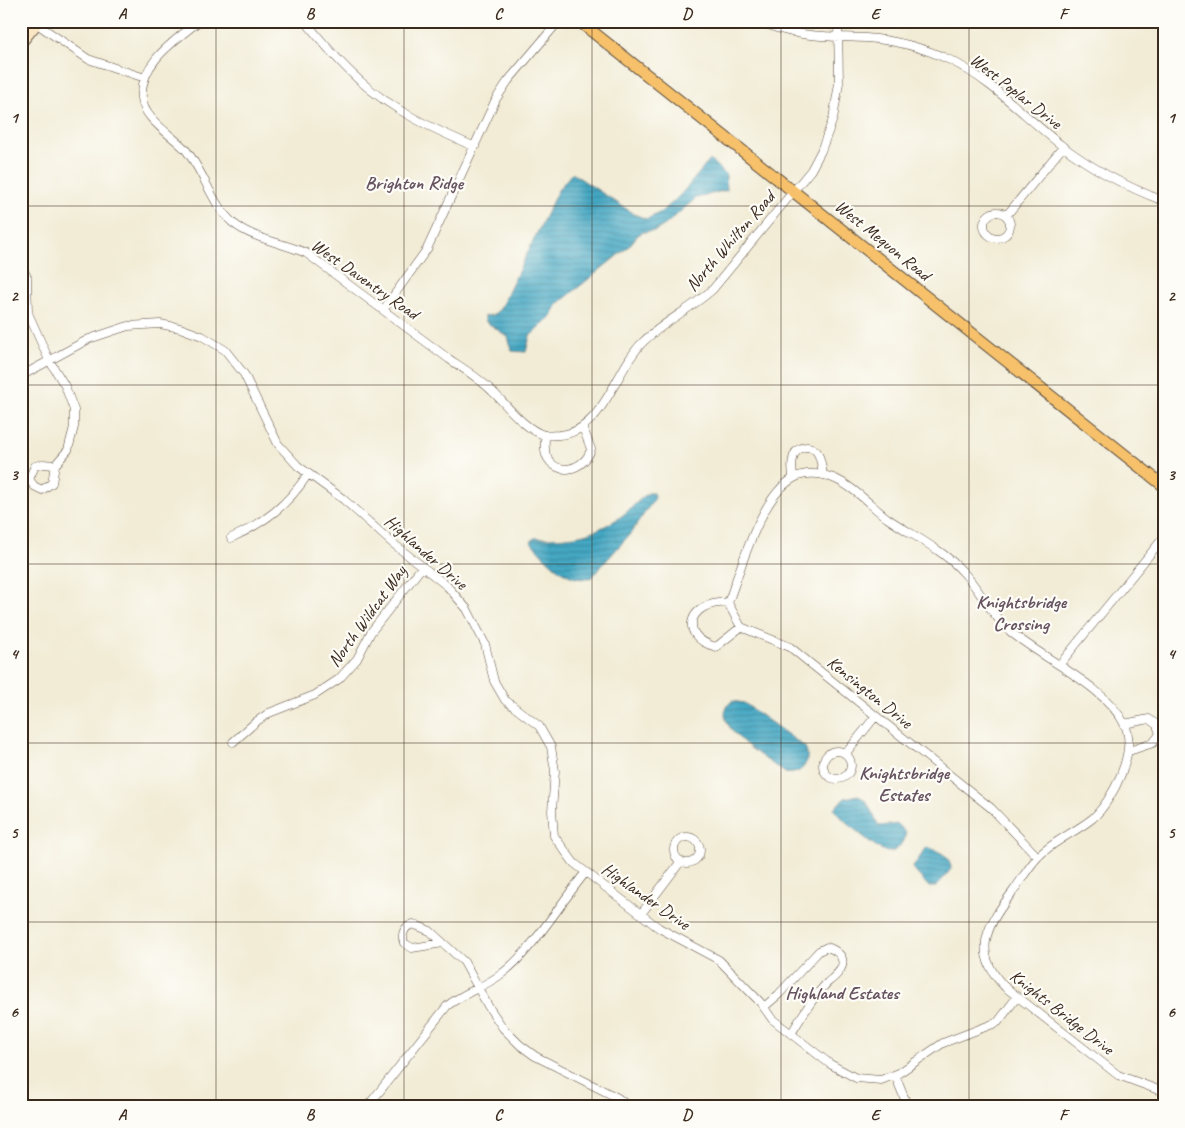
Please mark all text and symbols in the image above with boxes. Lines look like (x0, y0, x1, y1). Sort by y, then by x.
text: A (118, 4, 128, 24)
text: B (306, 4, 316, 24)
text: C (494, 4, 504, 24)
text: D (682, 4, 693, 24)
text: E (871, 4, 882, 24)
text: F (1059, 4, 1070, 24)
street label: West Poplar Drive (966, 48, 1067, 134)
text: 1 (10, 108, 19, 128)
text: 1 (1167, 108, 1176, 128)
district label: Brighton Ridge (365, 171, 465, 195)
street label: North Whilton Road (681, 184, 781, 296)
street label: West Mequon Road (831, 195, 938, 287)
street label: West Daventry Road (307, 234, 425, 326)
text: 2 (10, 286, 19, 306)
text: 2 (1167, 286, 1176, 306)
text: 3 (10, 465, 19, 485)
text: 3 (1167, 465, 1176, 485)
street label: Highlander Drive (380, 510, 473, 595)
street label: North Wildcat Way (323, 560, 412, 671)
district label: Knightsbridge Crossing (976, 590, 1068, 636)
text: 4 (10, 644, 19, 664)
text: 4 (1167, 644, 1176, 664)
street label: Kensington Drive (823, 651, 918, 734)
district label: Knightsbridge Estates (859, 761, 951, 807)
text: 5 (11, 823, 20, 843)
text: 5 (1168, 823, 1177, 843)
street label: Highlander Drive (598, 858, 695, 935)
street label: Knights Bridge Drive (1006, 965, 1119, 1060)
district label: Highland Estates (785, 981, 901, 1005)
text: 6 (10, 1002, 19, 1022)
text: 6 (1167, 1002, 1176, 1022)
text: A (118, 1105, 128, 1125)
text: B (306, 1105, 316, 1125)
text: C (494, 1105, 504, 1125)
text: D (682, 1105, 693, 1125)
text: E (871, 1105, 882, 1125)
text: F (1059, 1105, 1070, 1125)

